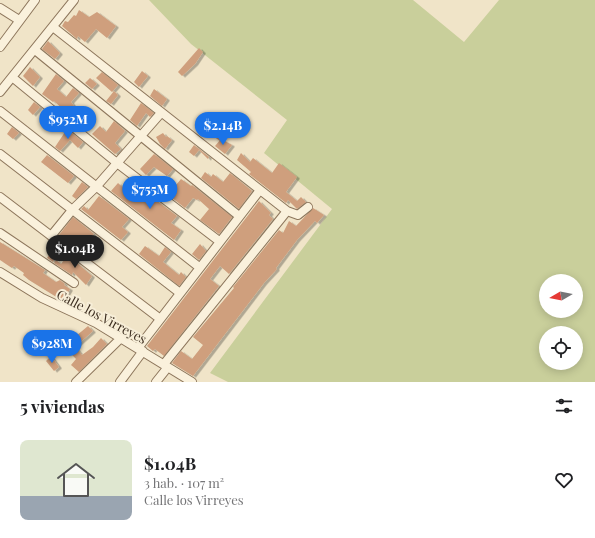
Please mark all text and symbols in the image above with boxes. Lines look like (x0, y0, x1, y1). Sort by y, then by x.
pin: $952M (40, 106, 96, 140)
text: $952M (48, 110, 88, 127)
pin: $2.14B (190, 112, 256, 146)
text: $2.14B (204, 116, 242, 133)
pin: $755M (122, 176, 178, 210)
text: $755M (131, 180, 169, 197)
pin: $1.04B (42, 235, 108, 269)
text: $1.04B (55, 239, 95, 256)
north arrow (539, 274, 583, 318)
map controls (539, 274, 583, 370)
street label: Calle los Virreyes (54, 285, 150, 347)
button: locate (539, 326, 583, 370)
pin: $928M (24, 330, 80, 364)
text: $928M (32, 334, 72, 351)
text: 5 viviendas (20, 395, 105, 417)
icon: filters (553, 395, 575, 417)
text: $1.04B (144, 452, 196, 474)
icon: home (52, 456, 100, 504)
icon: heart (553, 469, 575, 491)
text: 3 hab. · 107 m² (144, 474, 224, 491)
text: Calle los Virreyes (144, 491, 244, 508)

